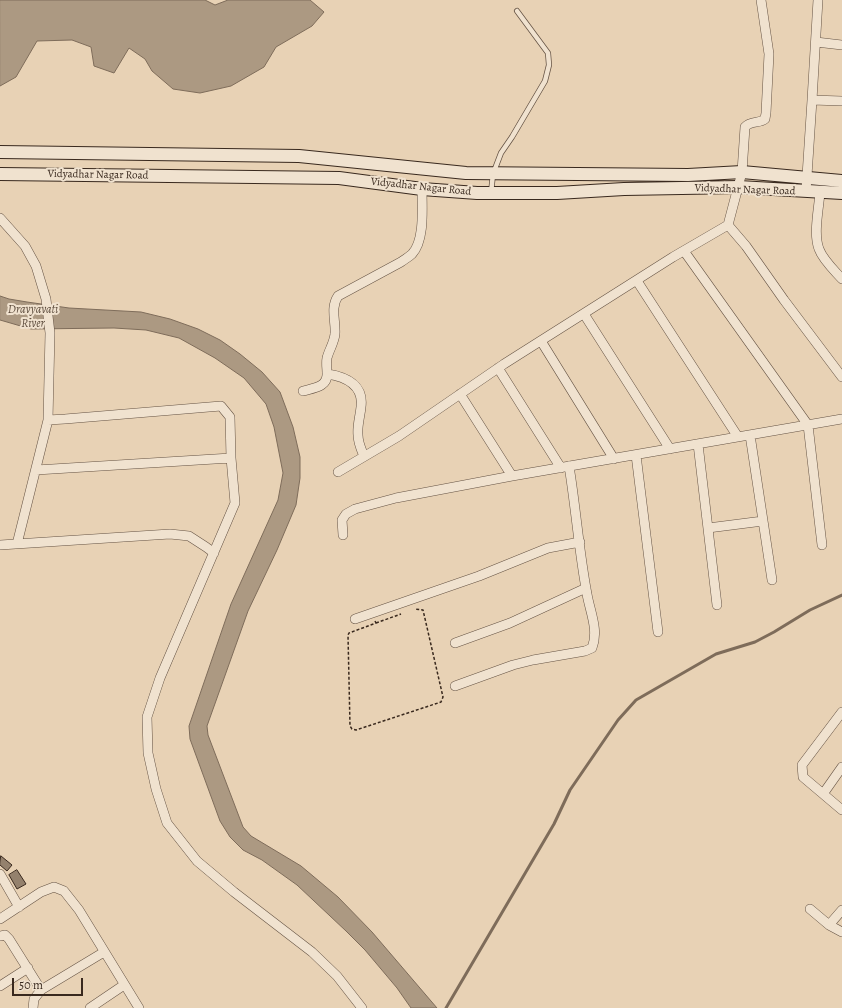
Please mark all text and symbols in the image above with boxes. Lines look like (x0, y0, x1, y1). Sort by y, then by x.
street label: Vidyadhar Nagar Road (47, 168, 149, 182)
street label: Vidyadhar Nagar Road (370, 175, 472, 199)
street label: Vidyadhar Nagar Road (694, 182, 796, 198)
water label: Dravyavati River (8, 303, 58, 331)
scale bar (14, 970, 85, 996)
text: 50 m (19, 977, 43, 993)

